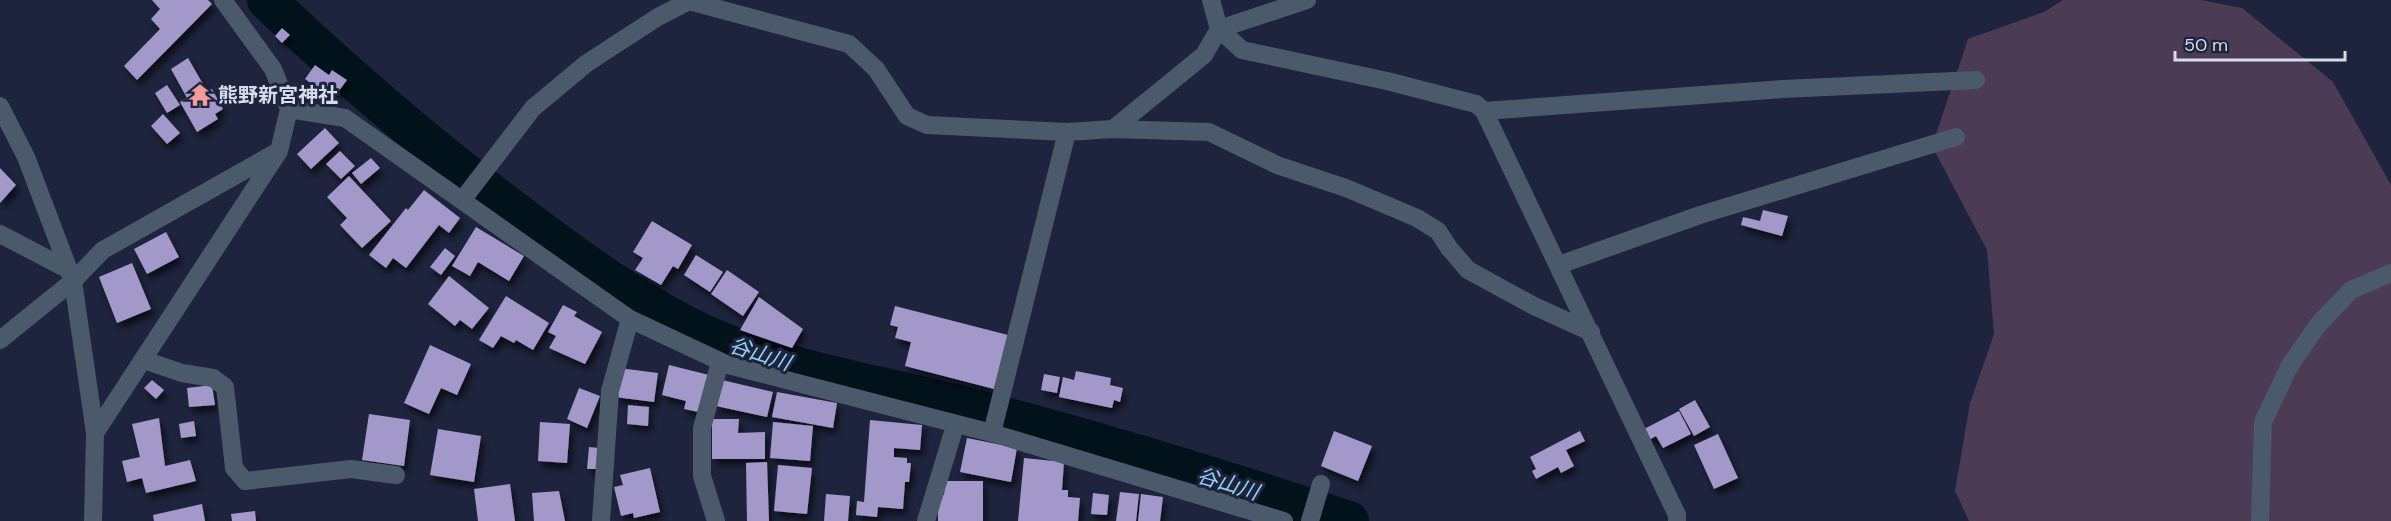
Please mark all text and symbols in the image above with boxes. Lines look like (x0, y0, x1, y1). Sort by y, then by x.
scale bar (2175, 24, 2344, 62)
text: 50 m (2184, 33, 2228, 57)
temple icon: 熊野新宮神社 (187, 82, 213, 108)
place label: 熊野新宮神社 (218, 82, 338, 108)
water label: 谷山川 (726, 331, 796, 378)
water label: 谷山川 (1194, 461, 1264, 507)

